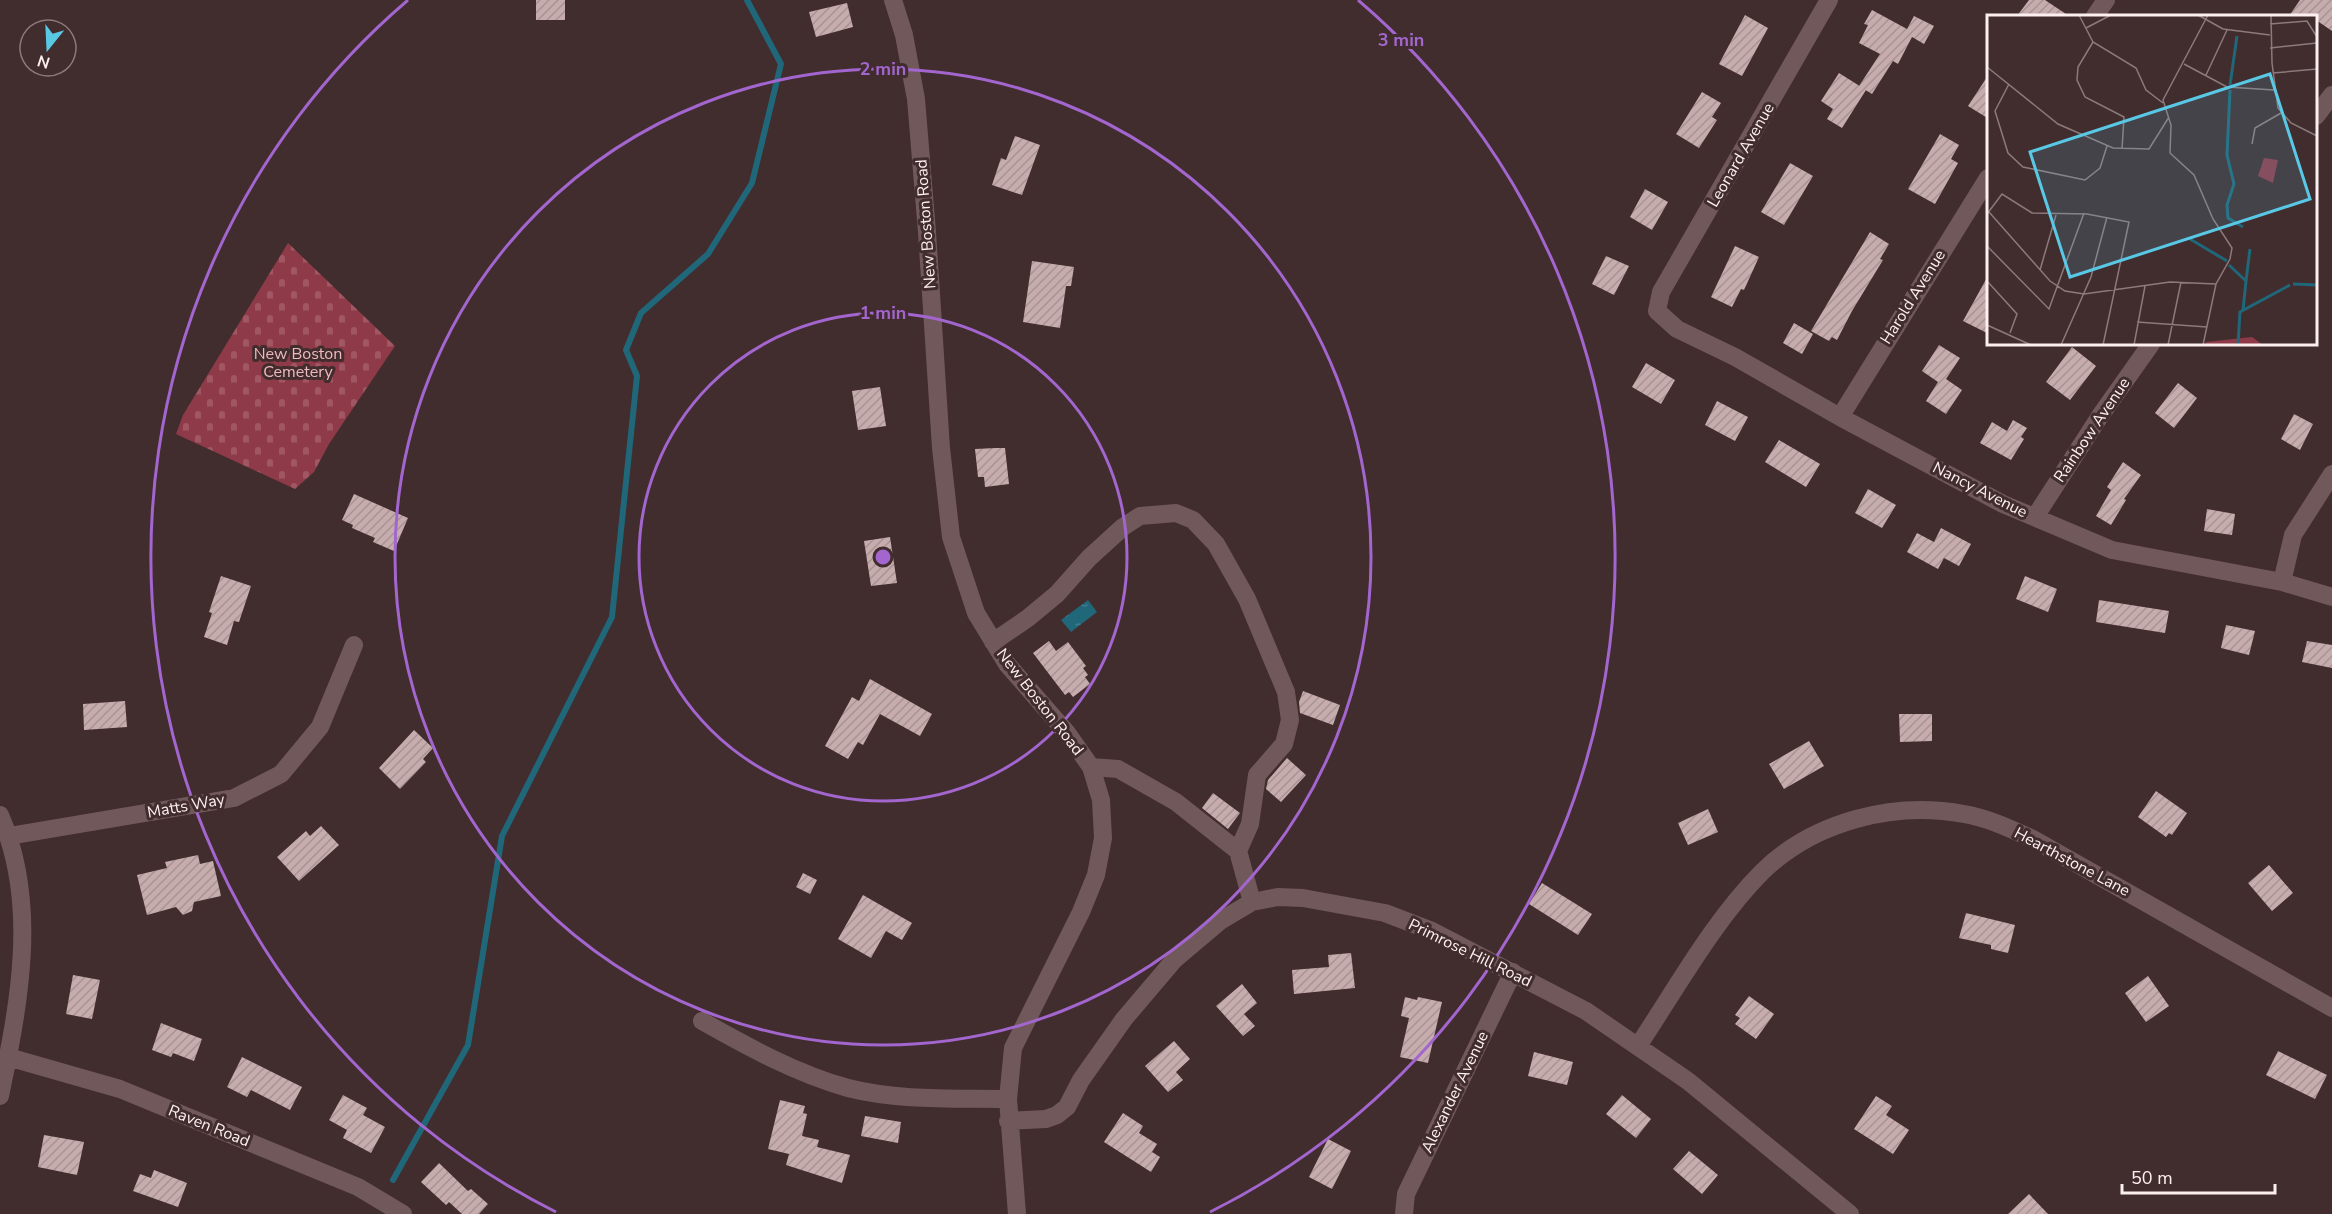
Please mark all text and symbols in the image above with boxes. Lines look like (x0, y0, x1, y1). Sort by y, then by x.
inset map (1987, 15, 2317, 345)
north arrow (18, 18, 78, 78)
text: 3 min (1378, 28, 1424, 52)
text: N (35, 49, 53, 74)
text: 2 min (860, 57, 906, 81)
street label: Leonard Avenue (1702, 99, 1780, 211)
street label: New Boston Road (910, 158, 942, 290)
street label: Harold Avenue (1875, 245, 1951, 349)
text: 1 min (860, 301, 906, 325)
park label: New Boston Cemetery (254, 343, 342, 383)
street label: Rainbow Avenue (2049, 373, 2135, 487)
street label: Nancy Avenue (1929, 457, 2031, 523)
centre of rings (873, 547, 893, 567)
street label: New Boston Road (991, 644, 1089, 760)
street label: Matts Way (146, 788, 227, 824)
street label: Hearthstone Lane (2010, 822, 2134, 902)
street label: Primrose Hill Road (1405, 914, 1535, 992)
street label: Alexander Avenue (1416, 1027, 1494, 1157)
street label: Raven Road (165, 1100, 253, 1152)
scale bar (2122, 1157, 2275, 1195)
text: 50 m (2131, 1166, 2173, 1190)

